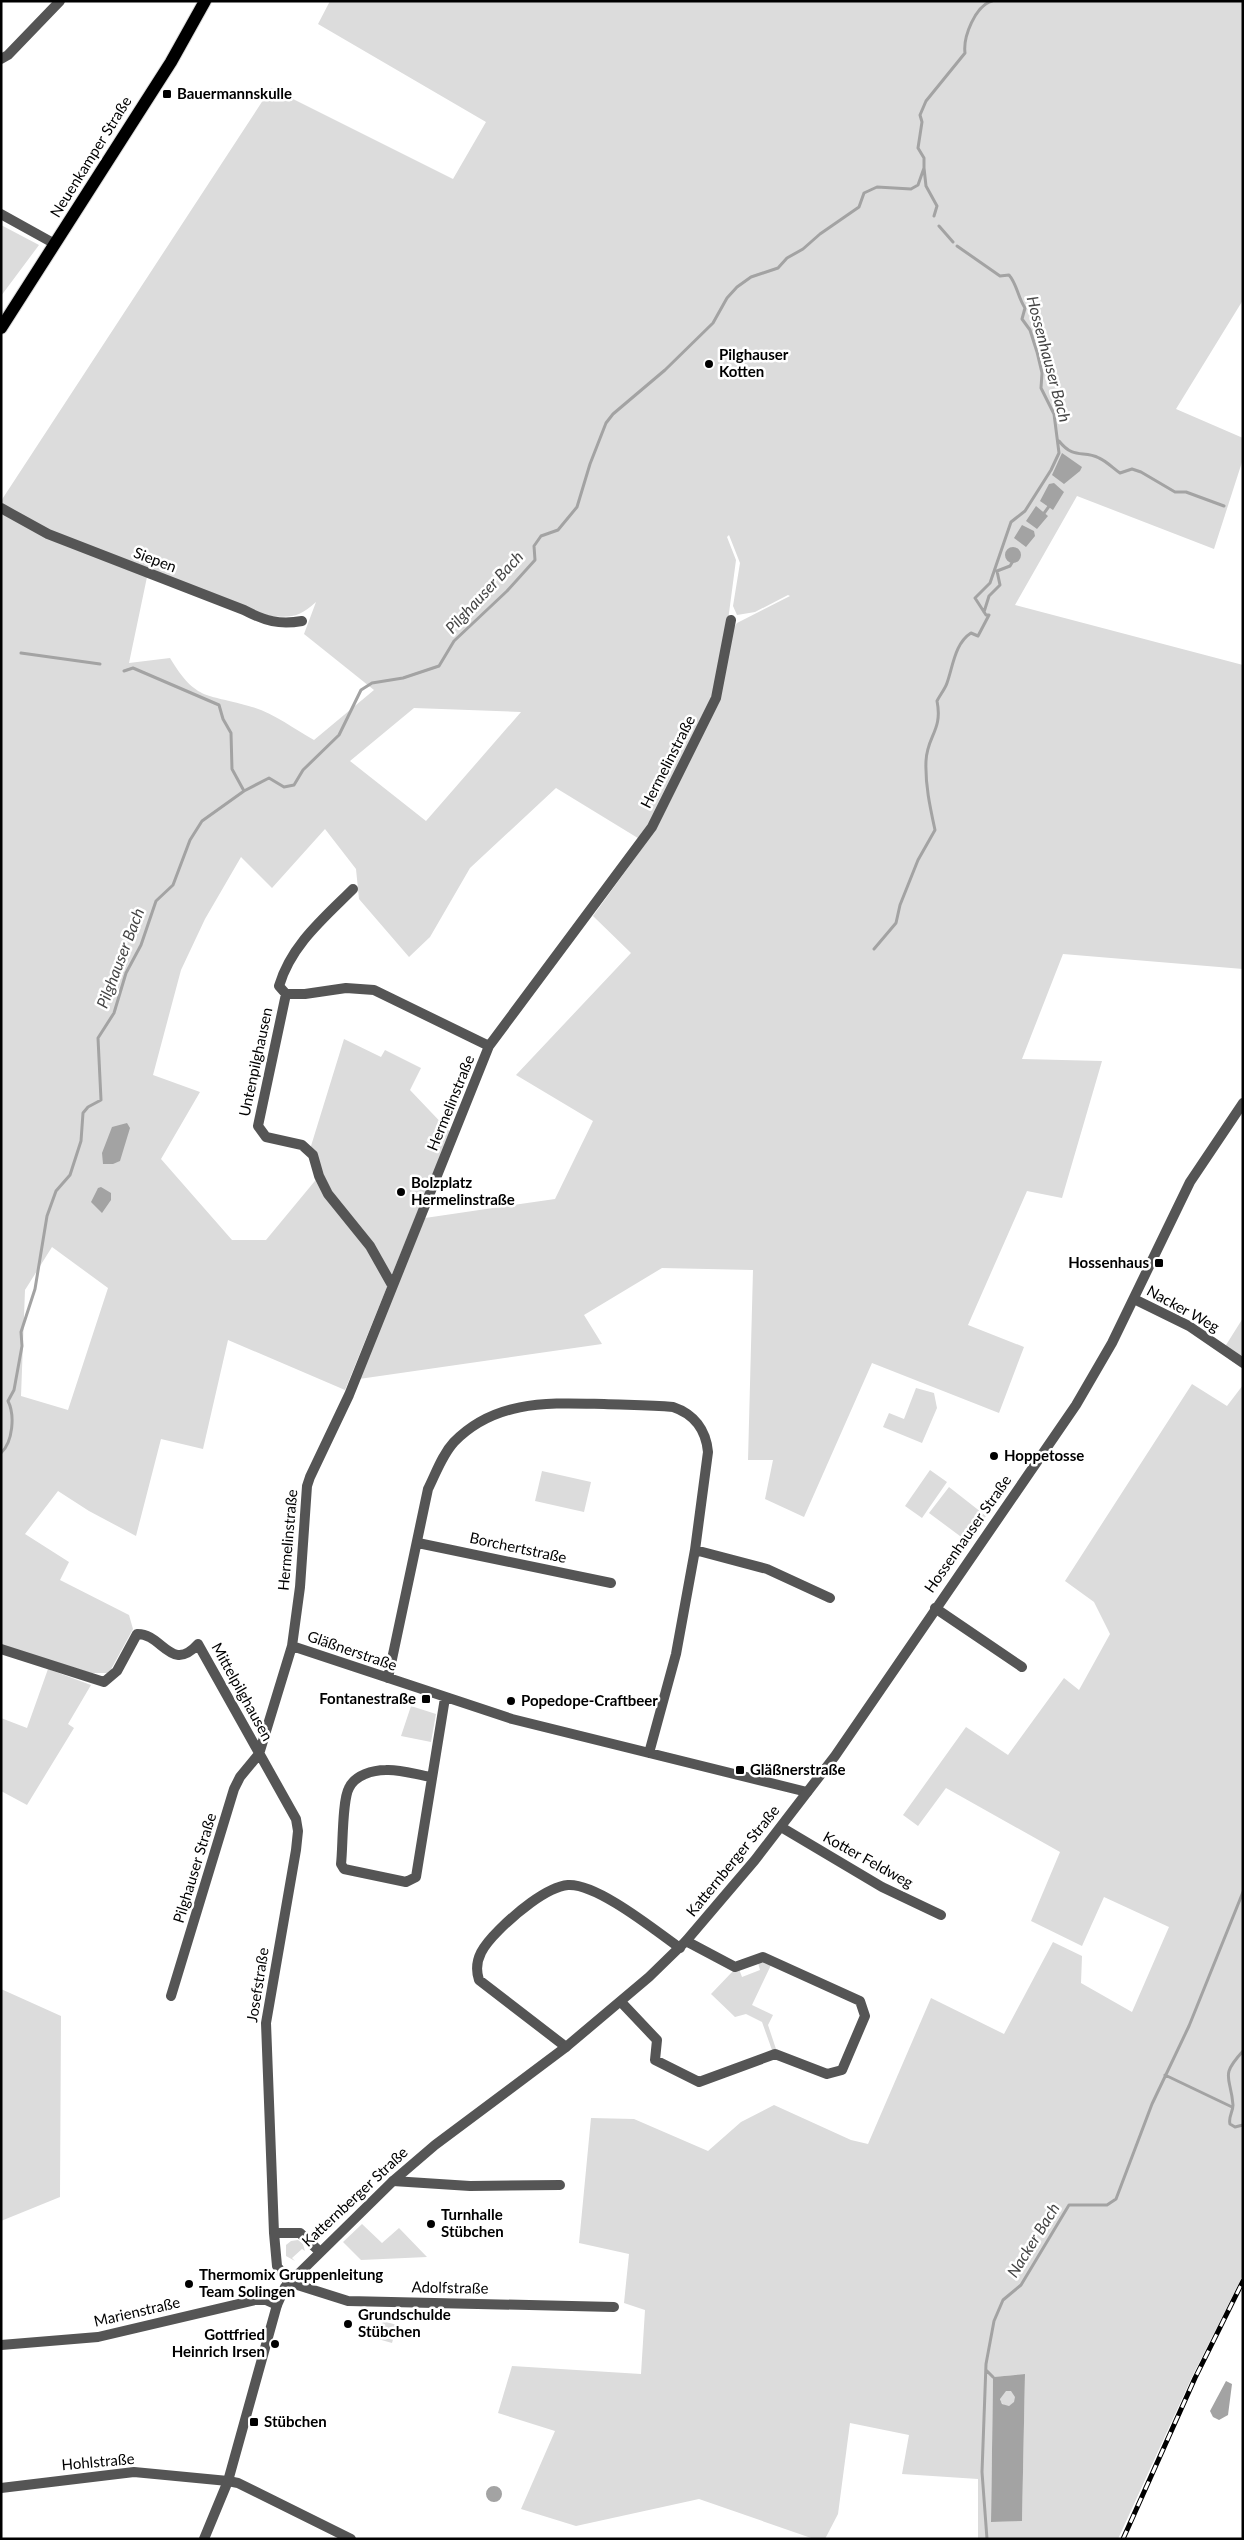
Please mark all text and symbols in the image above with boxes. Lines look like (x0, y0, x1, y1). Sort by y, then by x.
place label: Bauermannskulle (177, 84, 292, 102)
marker: Bauermannskulle (161, 88, 173, 100)
street label: Neuenkamper Straße (46, 93, 135, 220)
water label: Hossenhauser Bach (1023, 294, 1075, 424)
place label: Pilghauser Kotten (719, 345, 789, 380)
marker: Pilghauser Kotten (703, 358, 715, 370)
street label: Siepen (131, 543, 179, 575)
water label: Pilghauser Bach (441, 547, 527, 637)
street label: Hermelinstraße (636, 712, 698, 811)
water label: Pilghauser Bach (92, 905, 147, 1010)
street label: Untenpilghausen (235, 1006, 275, 1118)
street label: Hermelinstraße (423, 1052, 477, 1153)
place label: Bolzplatz Hermelinstraße (411, 1173, 515, 1208)
marker: Bolzplatz Hermelinstraße (395, 1186, 407, 1198)
place label: Hossenhaus (1068, 1253, 1149, 1271)
marker: Hossenhaus (1153, 1257, 1165, 1269)
street label: Nacker Weg (1144, 1281, 1223, 1336)
place label: Hoppetosse (1004, 1446, 1084, 1464)
marker: Hoppetosse (988, 1450, 1000, 1462)
street label: Hossenhauser Straße (920, 1471, 1015, 1596)
street label: Hermelinstraße (274, 1488, 300, 1591)
street label: Borchertstraße (468, 1528, 568, 1566)
street label: Gläßnerstraße (305, 1626, 400, 1674)
street label: Mittelpilghausen (208, 1639, 277, 1744)
place label: Fontanestraße (319, 1689, 416, 1707)
place label: Popedope-Craftbeer (521, 1691, 658, 1709)
marker: Fontanestraße (420, 1693, 432, 1705)
marker: Popedope-Craftbeer (505, 1695, 517, 1707)
place label: Gläßnerstraße (750, 1760, 846, 1778)
marker: Gläßnerstraße (734, 1764, 746, 1776)
street label: Katternberger Straße (682, 1801, 783, 1920)
street label: Pilghauser Straße (169, 1810, 219, 1925)
street label: Kotter Feldweg (820, 1827, 917, 1891)
street label: Josefstraße (242, 1946, 272, 2024)
street label: Katternberger Straße (298, 2143, 411, 2250)
water label: Nacker Bach (1002, 2199, 1063, 2280)
place label: Turnhalle Stübchen (441, 2205, 504, 2240)
marker: Turnhalle Stübchen (425, 2218, 437, 2230)
place label: Thermomix Gruppenleitung Team Solingen (199, 2265, 383, 2300)
street label: Adolfstraße (411, 2277, 489, 2297)
marker: Thermomix Gruppenleitung Team Solingen (183, 2278, 195, 2290)
street label: Marienstraße (92, 2292, 182, 2330)
place label: Grundschulde Stübchen (358, 2305, 451, 2340)
marker: Grundschulde Stübchen (342, 2318, 354, 2330)
place label: Gottfried Heinrich Irsen (172, 2325, 265, 2360)
marker: Gottfried Heinrich Irsen (269, 2338, 281, 2350)
place label: Stübchen (264, 2412, 327, 2430)
marker: Stübchen (248, 2416, 260, 2428)
street label: Hohlstraße (61, 2449, 135, 2473)

